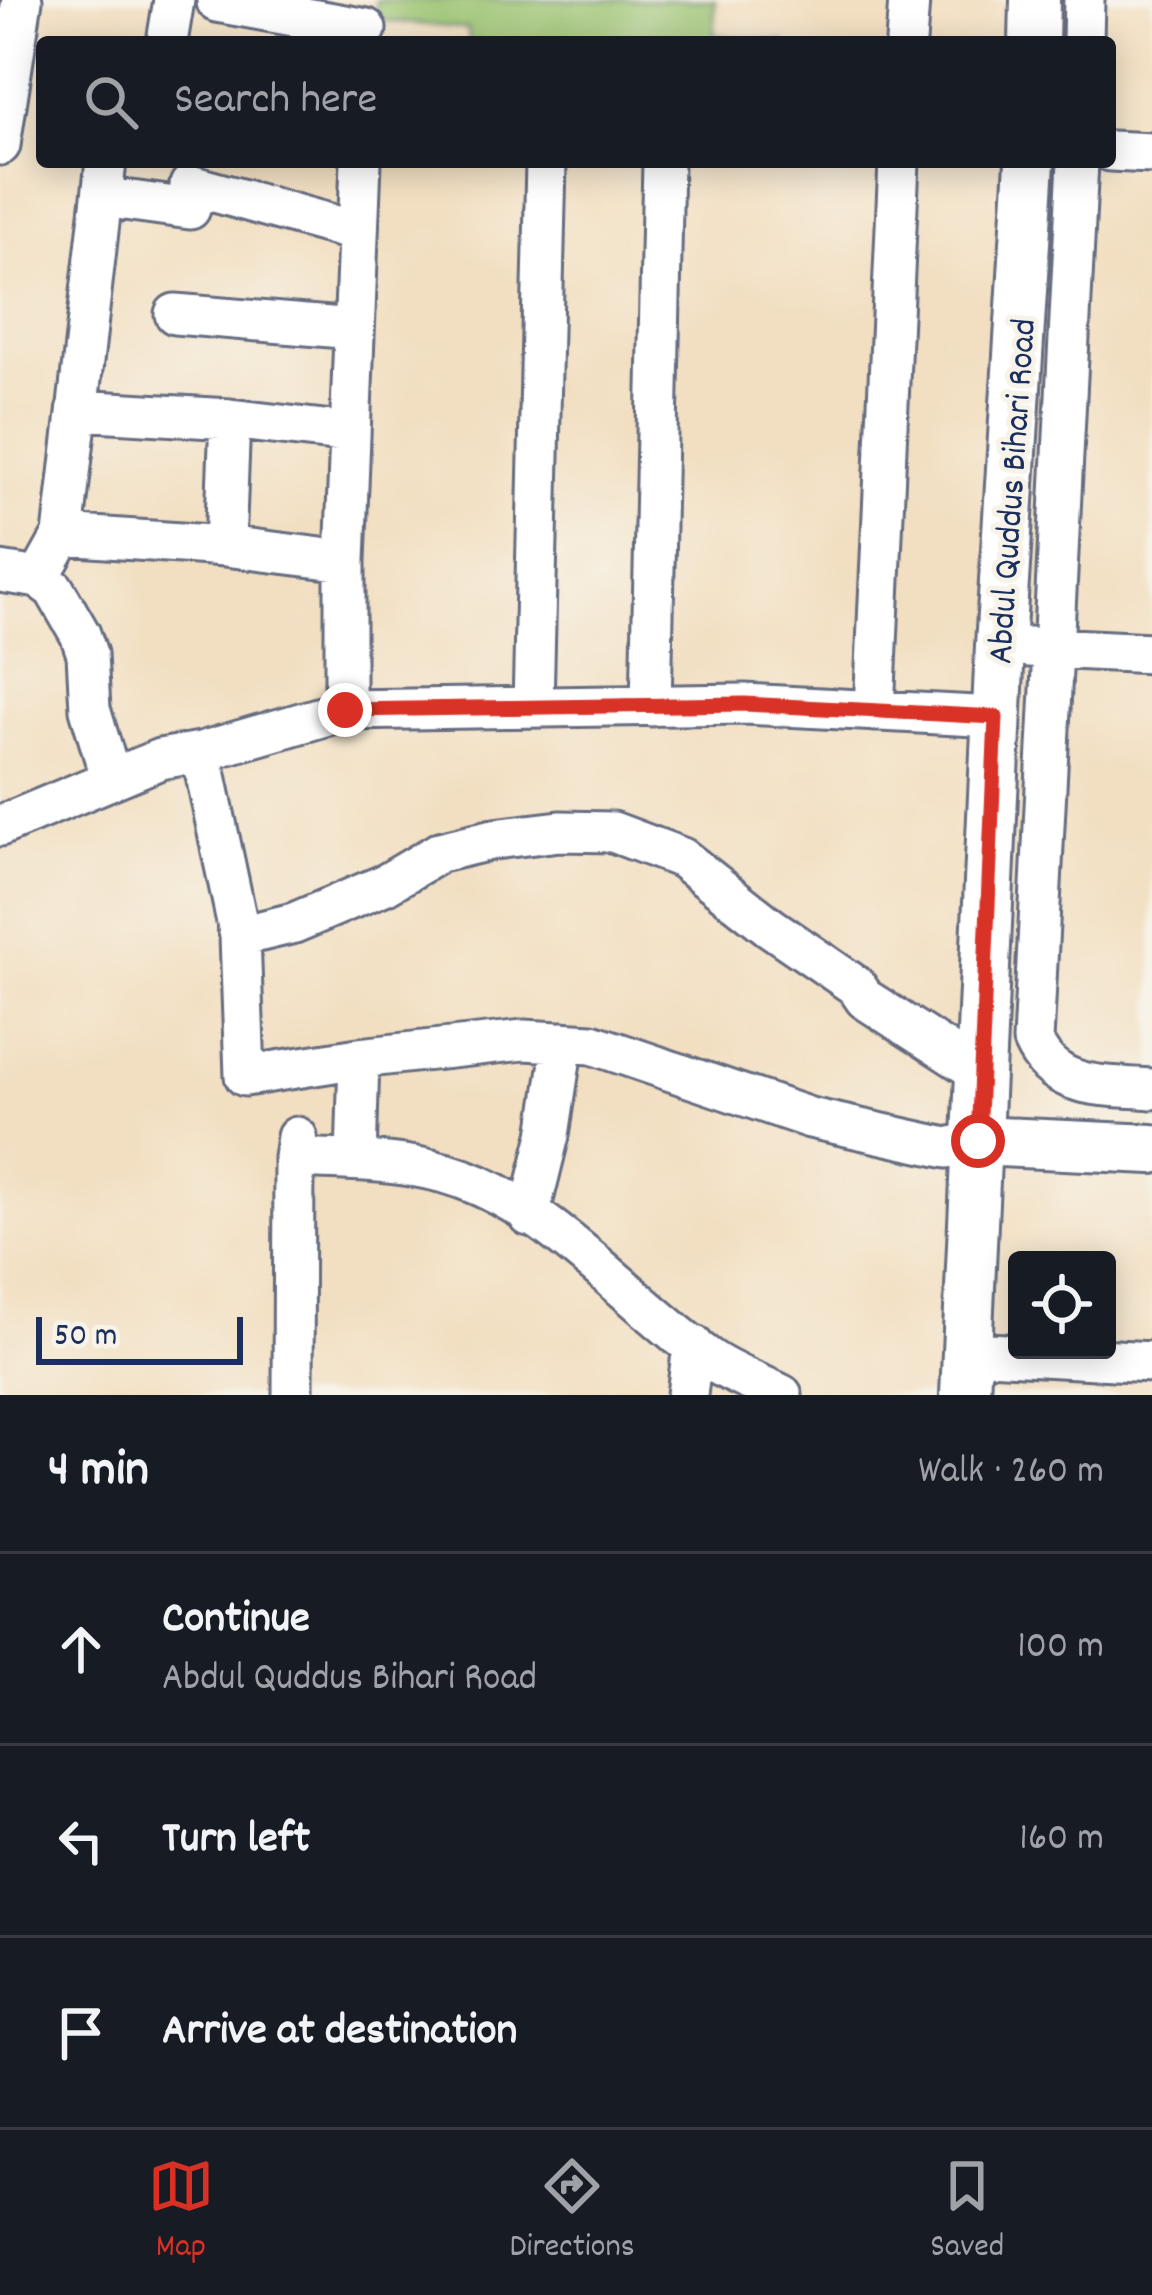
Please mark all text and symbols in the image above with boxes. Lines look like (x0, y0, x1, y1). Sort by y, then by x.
search box (36, 36, 1116, 168)
icon: search (78, 69, 144, 135)
text: Search here (174, 70, 377, 134)
street label: Abdul Quddus Bihari Road (977, 317, 1053, 666)
route end (318, 683, 372, 737)
route start (951, 1114, 1005, 1168)
map controls (1008, 1251, 1116, 1359)
button: locate (1008, 1251, 1116, 1359)
scale bar (36, 1311, 243, 1364)
text: 50 m (54, 1314, 118, 1361)
text: 4 min (48, 1437, 149, 1509)
text: Walk · 260 m (918, 1446, 1104, 1501)
text: Continue (162, 1589, 310, 1653)
icon: ahead (48, 1616, 114, 1682)
text: 100 m (1017, 1621, 1104, 1676)
text: Abdul Quddus Bihari Road (162, 1653, 537, 1708)
icon: left (48, 1808, 114, 1874)
text: Turn left (162, 1809, 310, 1873)
text: 160 m (1019, 1813, 1104, 1868)
icon: arrive (48, 2000, 114, 2066)
text: Arrive at destination (162, 2001, 517, 2065)
tab: Map (148, 2153, 214, 2272)
tab: Directions (510, 2153, 635, 2272)
tab: Saved (930, 2153, 1004, 2272)

